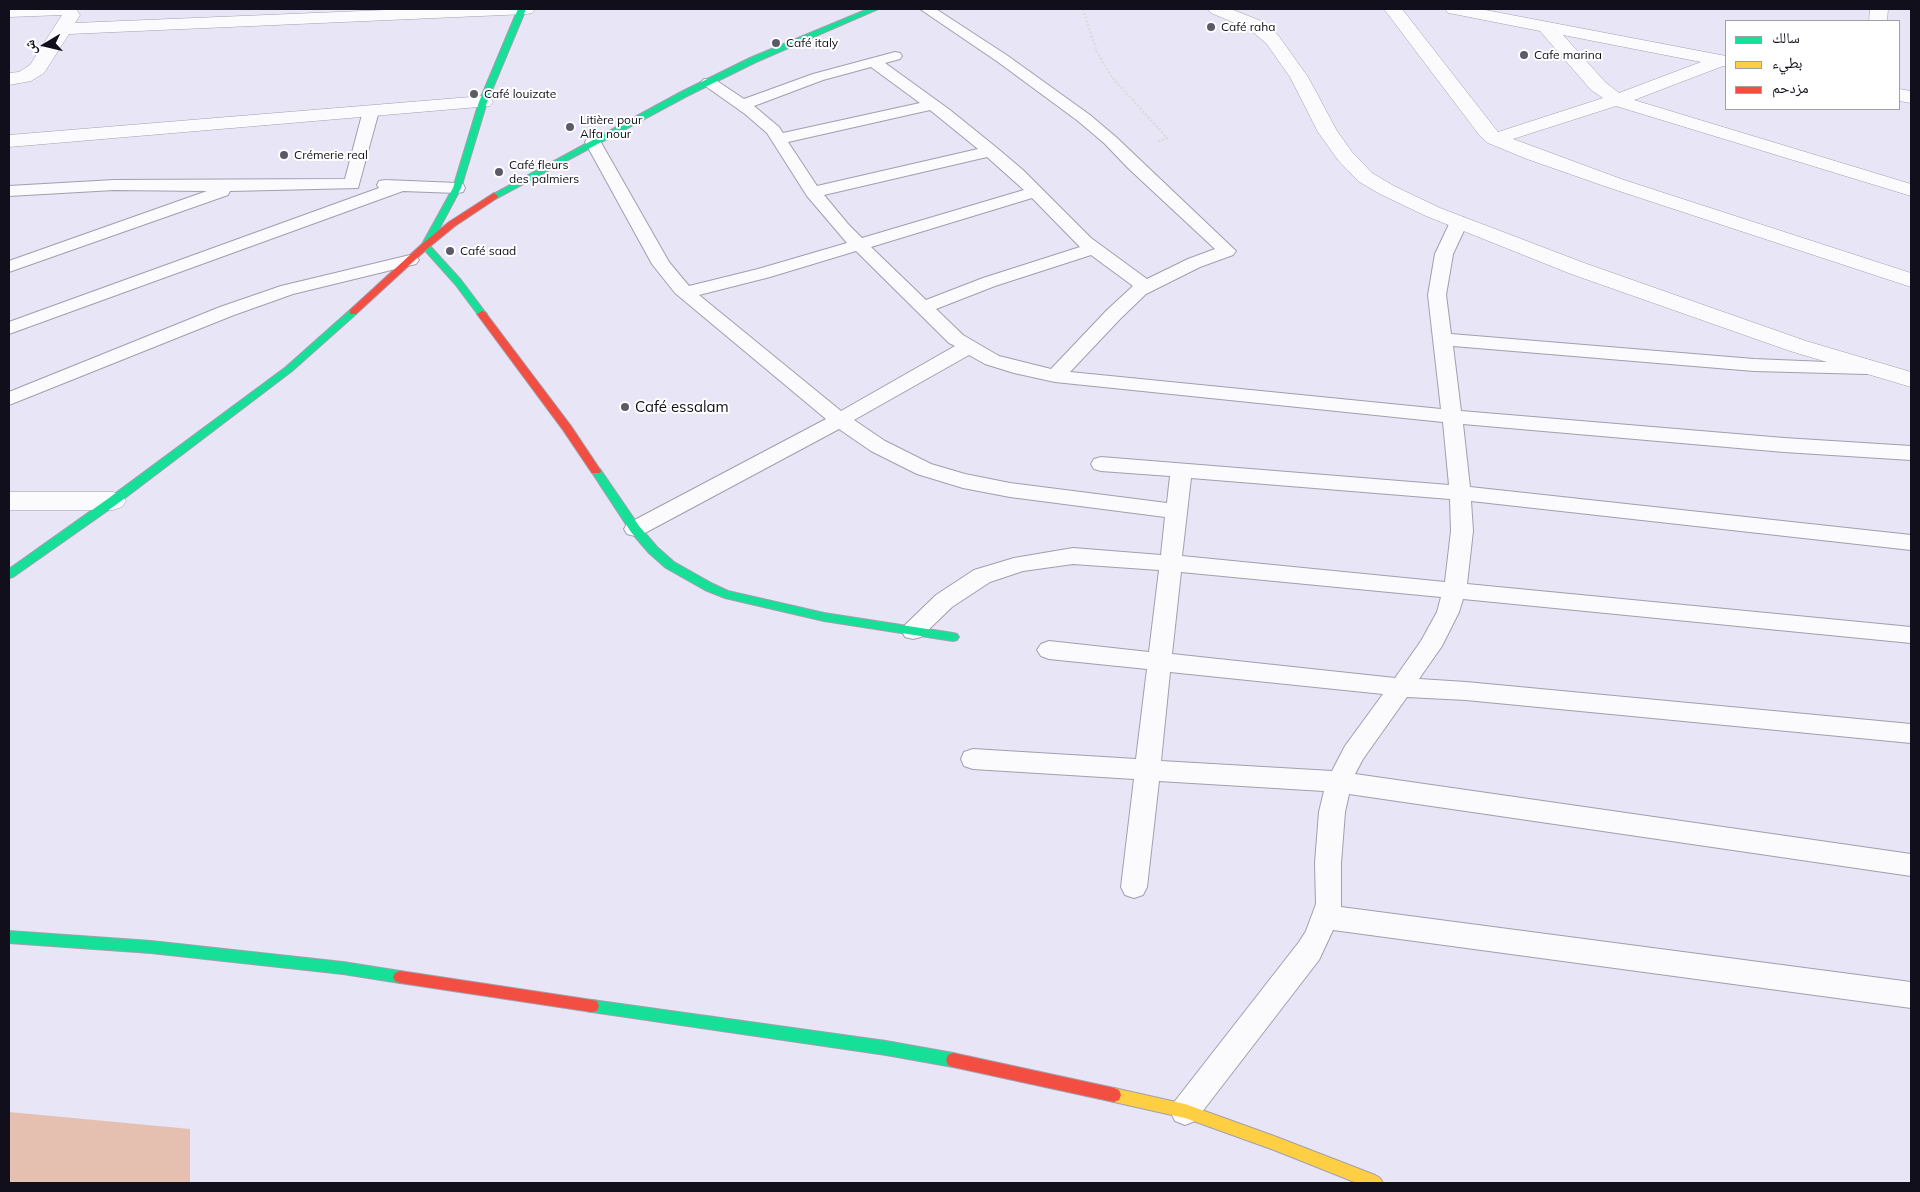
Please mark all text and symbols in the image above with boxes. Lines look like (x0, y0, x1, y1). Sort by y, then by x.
north arrow (20, 20, 70, 70)
place label: Café raha (1221, 20, 1275, 34)
legend (1725, 20, 1900, 110)
marker: Café raha (1205, 21, 1217, 33)
text: سالك (1772, 28, 1800, 47)
place label: Café italy (786, 36, 838, 50)
marker: Café italy (770, 37, 782, 49)
text: ش (20, 39, 40, 56)
place label: Cafe marina (1534, 48, 1602, 62)
marker: Cafe marina (1518, 49, 1530, 61)
text: بطيء (1772, 53, 1802, 72)
text: مزدحم (1772, 78, 1809, 97)
place label: Café louizate (484, 87, 556, 101)
marker: Café louizate (468, 88, 480, 100)
place label: Litière pour Alfa nour (580, 113, 642, 141)
marker: Litière pour Alfa nour (564, 121, 576, 133)
place label: Crémerie real (294, 148, 368, 162)
marker: Crémerie real (278, 149, 290, 161)
place label: Café fleurs des palmiers (509, 158, 579, 186)
marker: Café fleurs des palmiers (493, 166, 505, 178)
place label: Café saad (460, 244, 516, 258)
marker: Café saad (444, 245, 456, 257)
place label: Café essalam (635, 398, 729, 416)
marker: Café essalam (619, 401, 631, 413)

